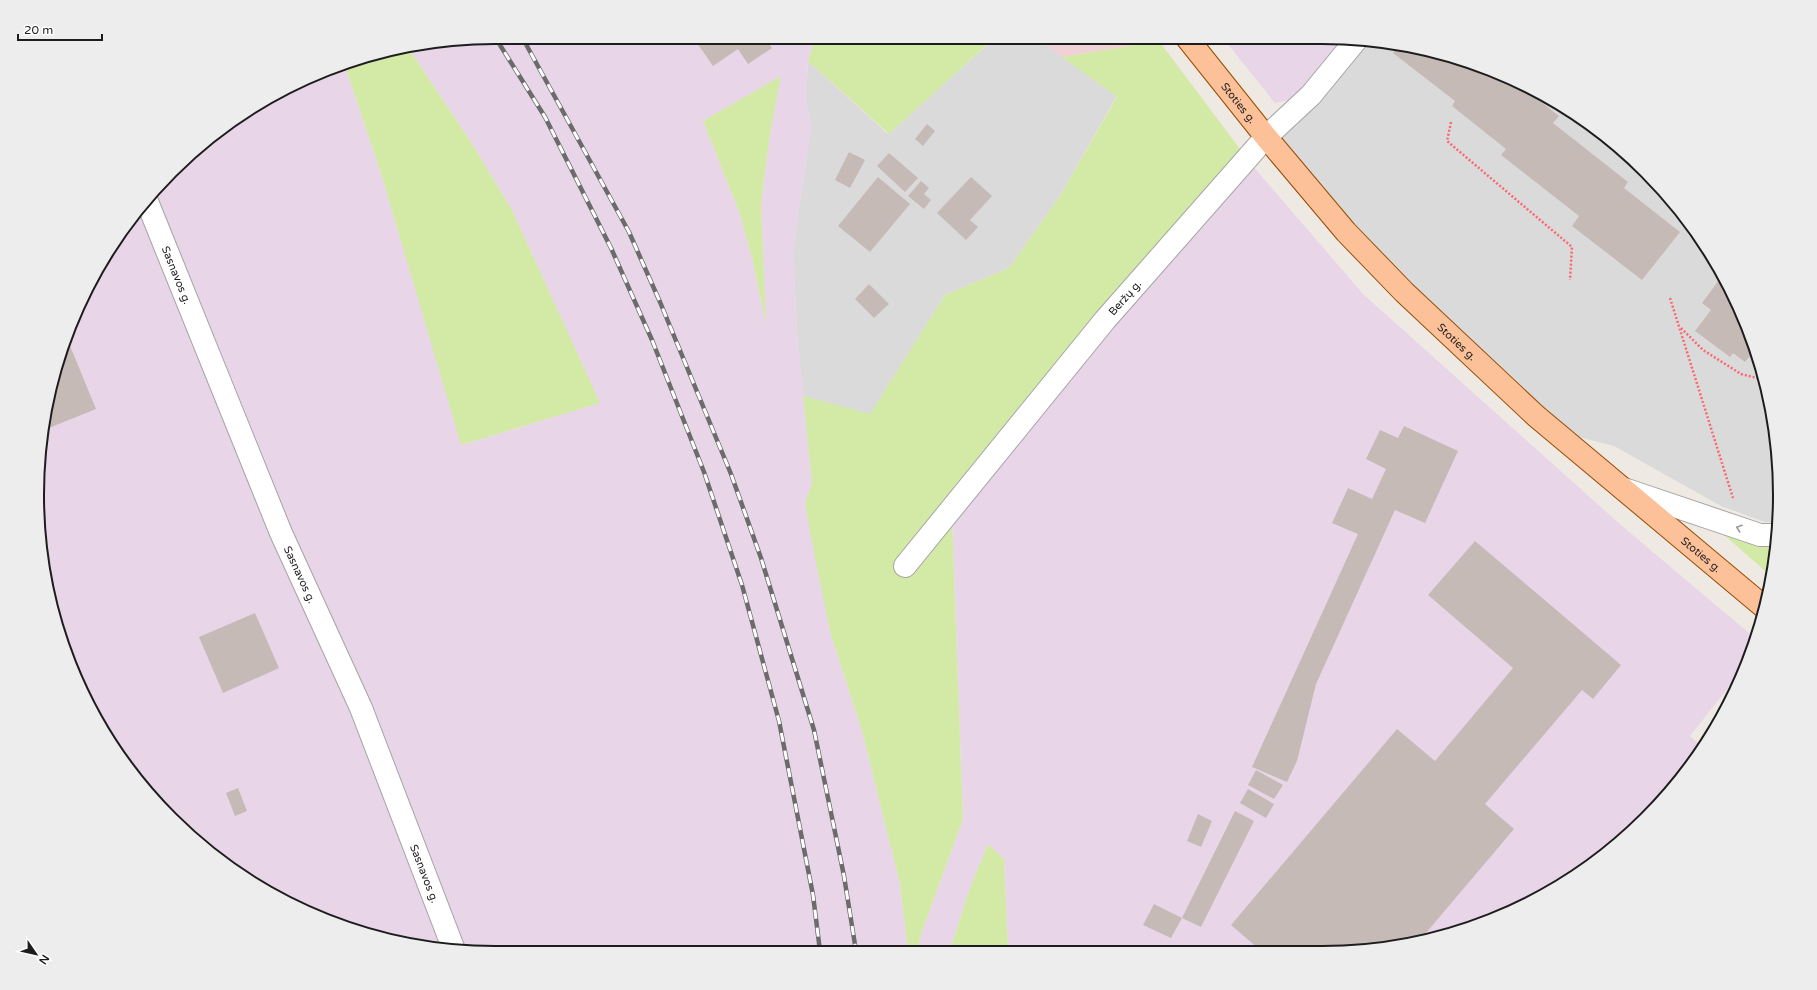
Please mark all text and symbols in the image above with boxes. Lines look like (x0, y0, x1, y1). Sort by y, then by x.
scale bar (18, 16, 102, 42)
text: 20 m (24, 23, 53, 37)
street label: Stoties g. (1218, 80, 1259, 126)
street label: Sasnavos g. (159, 244, 194, 306)
street label: Beržų g. (1106, 277, 1144, 318)
street label: Stoties g. (1435, 321, 1479, 364)
one-way arrow (1735, 524, 1742, 533)
street label: Stoties g. (1678, 534, 1724, 575)
street label: Sasnavos g. (281, 544, 318, 606)
street label: Sasnavos g. (407, 843, 441, 905)
north arrow (16, 934, 56, 974)
text: N (36, 952, 52, 967)

